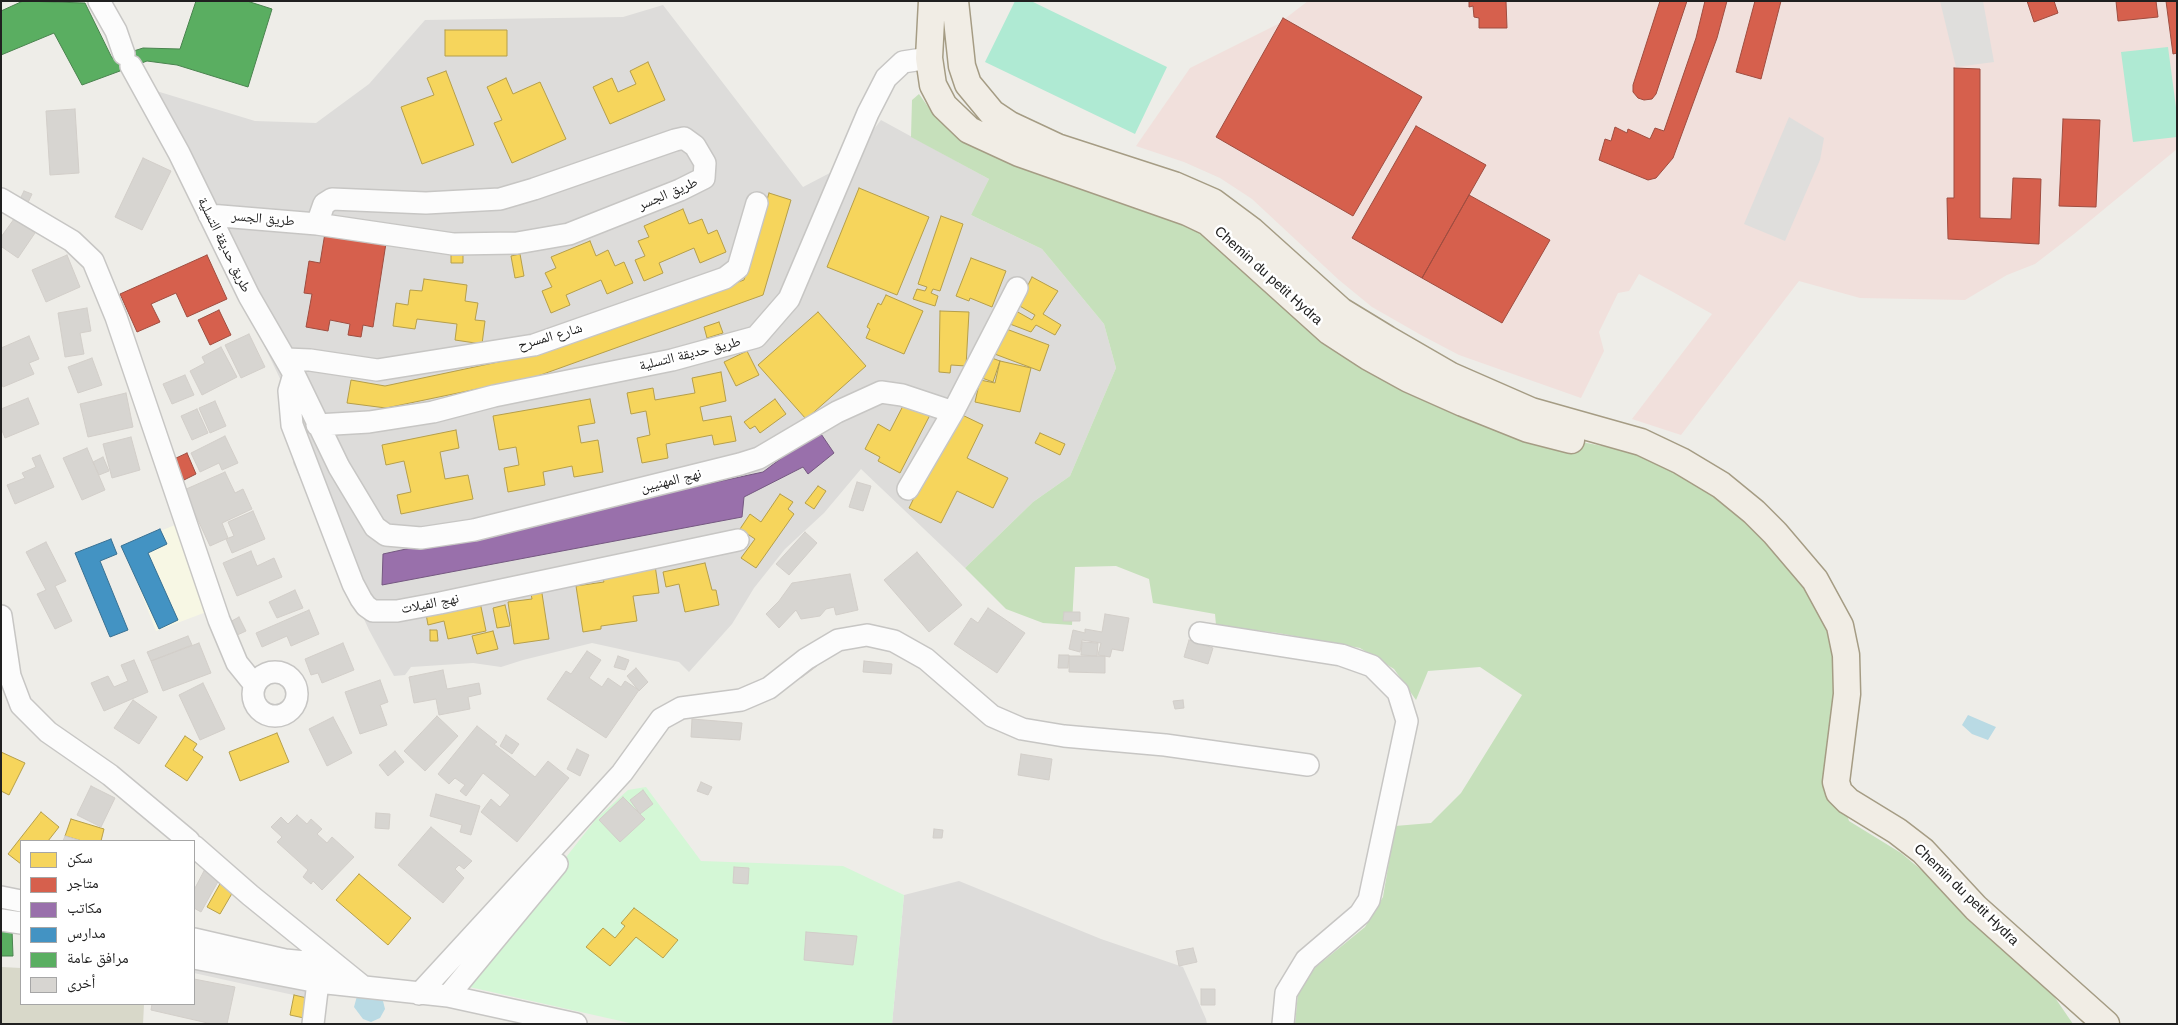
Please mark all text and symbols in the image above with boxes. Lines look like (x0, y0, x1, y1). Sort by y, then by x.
street label: طريق الجسر (636, 174, 700, 214)
street label: طريق حديقة التسلية (194, 195, 254, 295)
street label: طريق الجسر (231, 208, 295, 230)
street label: Chemin du petit Hydra (1211, 223, 1325, 329)
street label: شارع المسرح (516, 320, 584, 354)
street label: طريق حديقة التسلية (638, 333, 742, 375)
street label: نهج المهنيين (639, 465, 703, 497)
street label: نهج الفيلات (400, 590, 460, 618)
legend (20, 840, 195, 1005)
street label: Chemin du petit Hydra (1910, 841, 2022, 949)
text: سكن (67, 849, 93, 866)
text: متاجر (67, 874, 99, 891)
text: مكاتب (67, 899, 102, 916)
text: مدارس (67, 924, 106, 941)
text: مرافق عامة (67, 949, 129, 966)
text: أخرى (67, 974, 95, 991)

